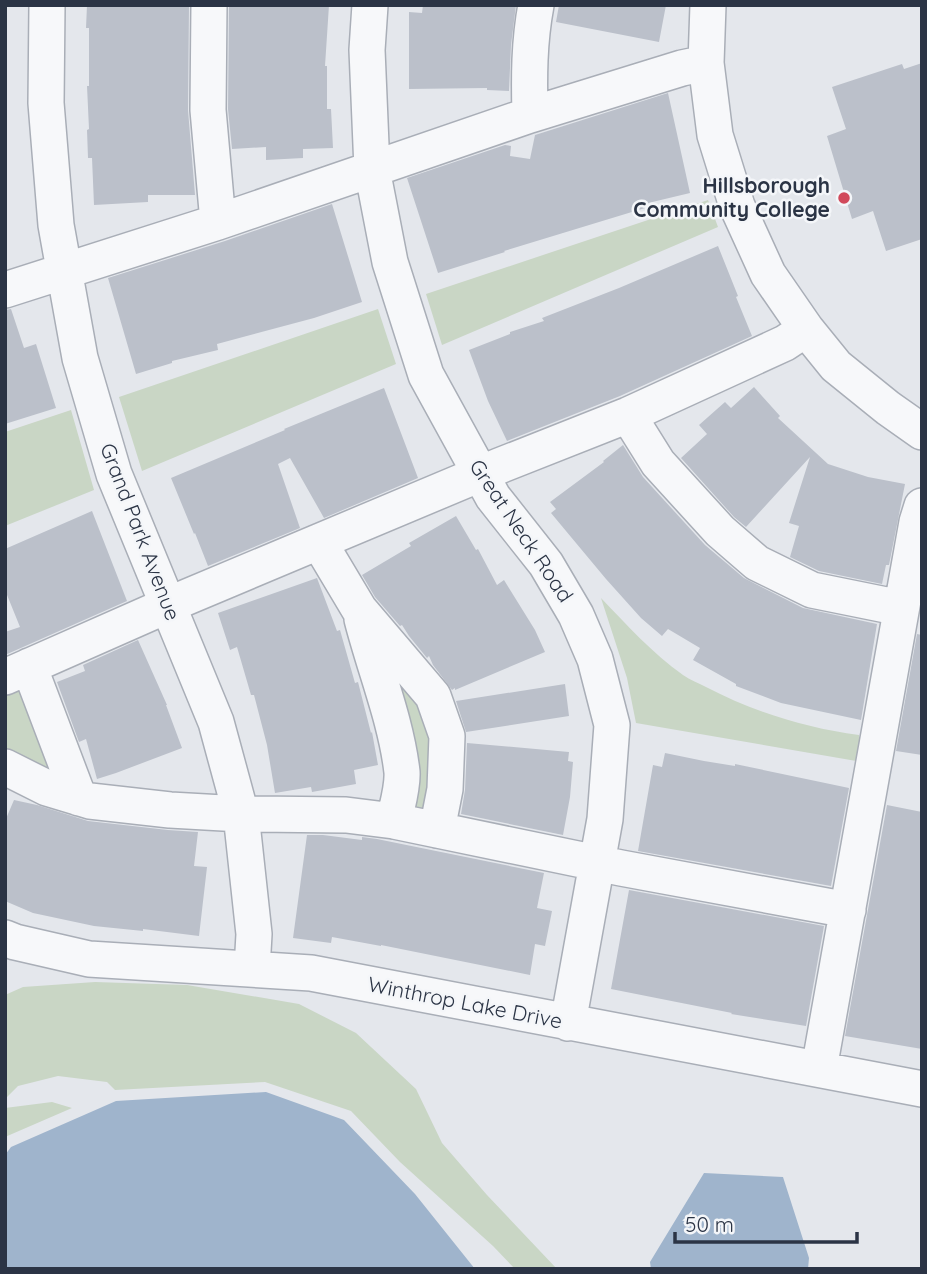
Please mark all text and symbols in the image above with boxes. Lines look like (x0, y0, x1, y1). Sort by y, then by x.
place label: Hillsborough Community College (633, 172, 830, 222)
marker: Hillsborough Community College (836, 190, 852, 206)
street label: Grand Park Avenue (95, 439, 187, 624)
street label: Great Neck Road (464, 454, 579, 607)
street label: Winthrop Lake Drive (366, 970, 565, 1034)
scale bar (675, 1200, 857, 1244)
text: 50 m (685, 1211, 734, 1237)

